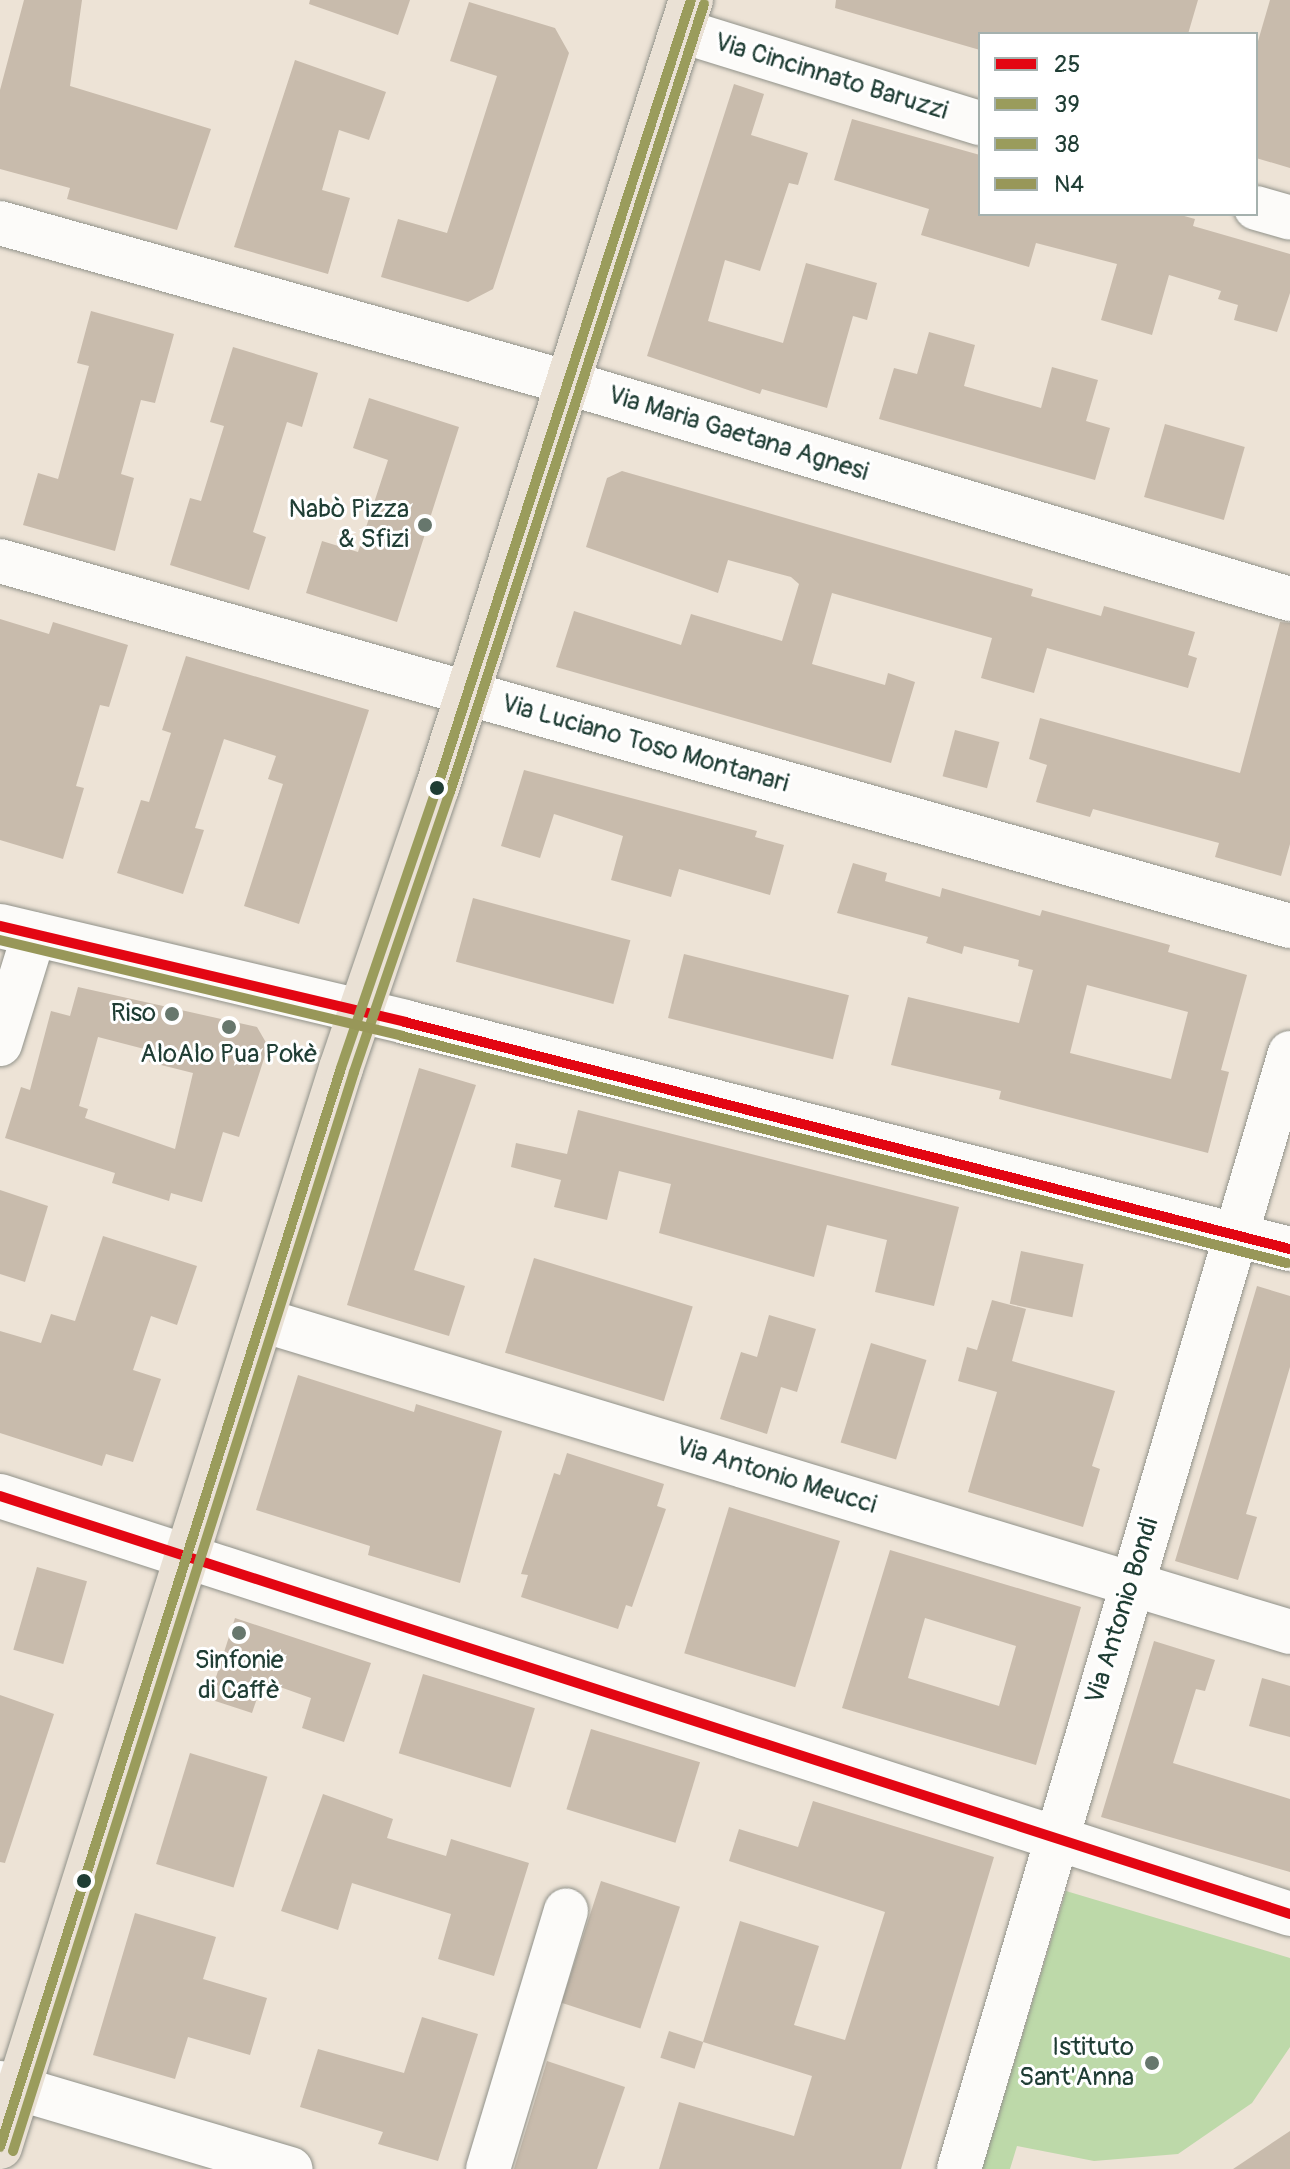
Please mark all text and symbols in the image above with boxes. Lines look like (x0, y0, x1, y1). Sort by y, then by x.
street label: Via Cincinnato Baruzzi (711, 27, 951, 127)
legend (978, 32, 1258, 216)
text: 25 (1054, 50, 1080, 79)
text: 39 (1054, 90, 1080, 119)
text: 38 (1054, 130, 1080, 159)
text: N4 (1054, 170, 1084, 199)
street label: Via Maria Gaetana Agnesi (604, 380, 872, 488)
place label: Nabò Pizza & Sfizi (289, 494, 409, 556)
marker: Nabò Pizza & Sfizi (416, 516, 434, 534)
street label: Via Luciano Toso Montanari (498, 688, 792, 800)
unlabelled marker (429, 780, 445, 796)
place label: Riso (111, 998, 156, 1030)
marker: Riso (163, 1005, 181, 1023)
marker: AloAlo Pua Pokè (220, 1018, 238, 1036)
place label: AloAlo Pua Pokè (140, 1039, 318, 1071)
street label: Via Antonio Meucci (672, 1431, 880, 1521)
street label: Via Antonio Bondi (1080, 1514, 1166, 1708)
marker: Sinfonie di Caffè (230, 1624, 248, 1642)
place label: Sinfonie di Caffè (194, 1645, 284, 1706)
unlabelled marker (76, 1873, 92, 1889)
place label: Istituto Sant'Anna (1019, 2032, 1134, 2094)
marker: Istituto Sant'Anna (1141, 2052, 1163, 2074)

